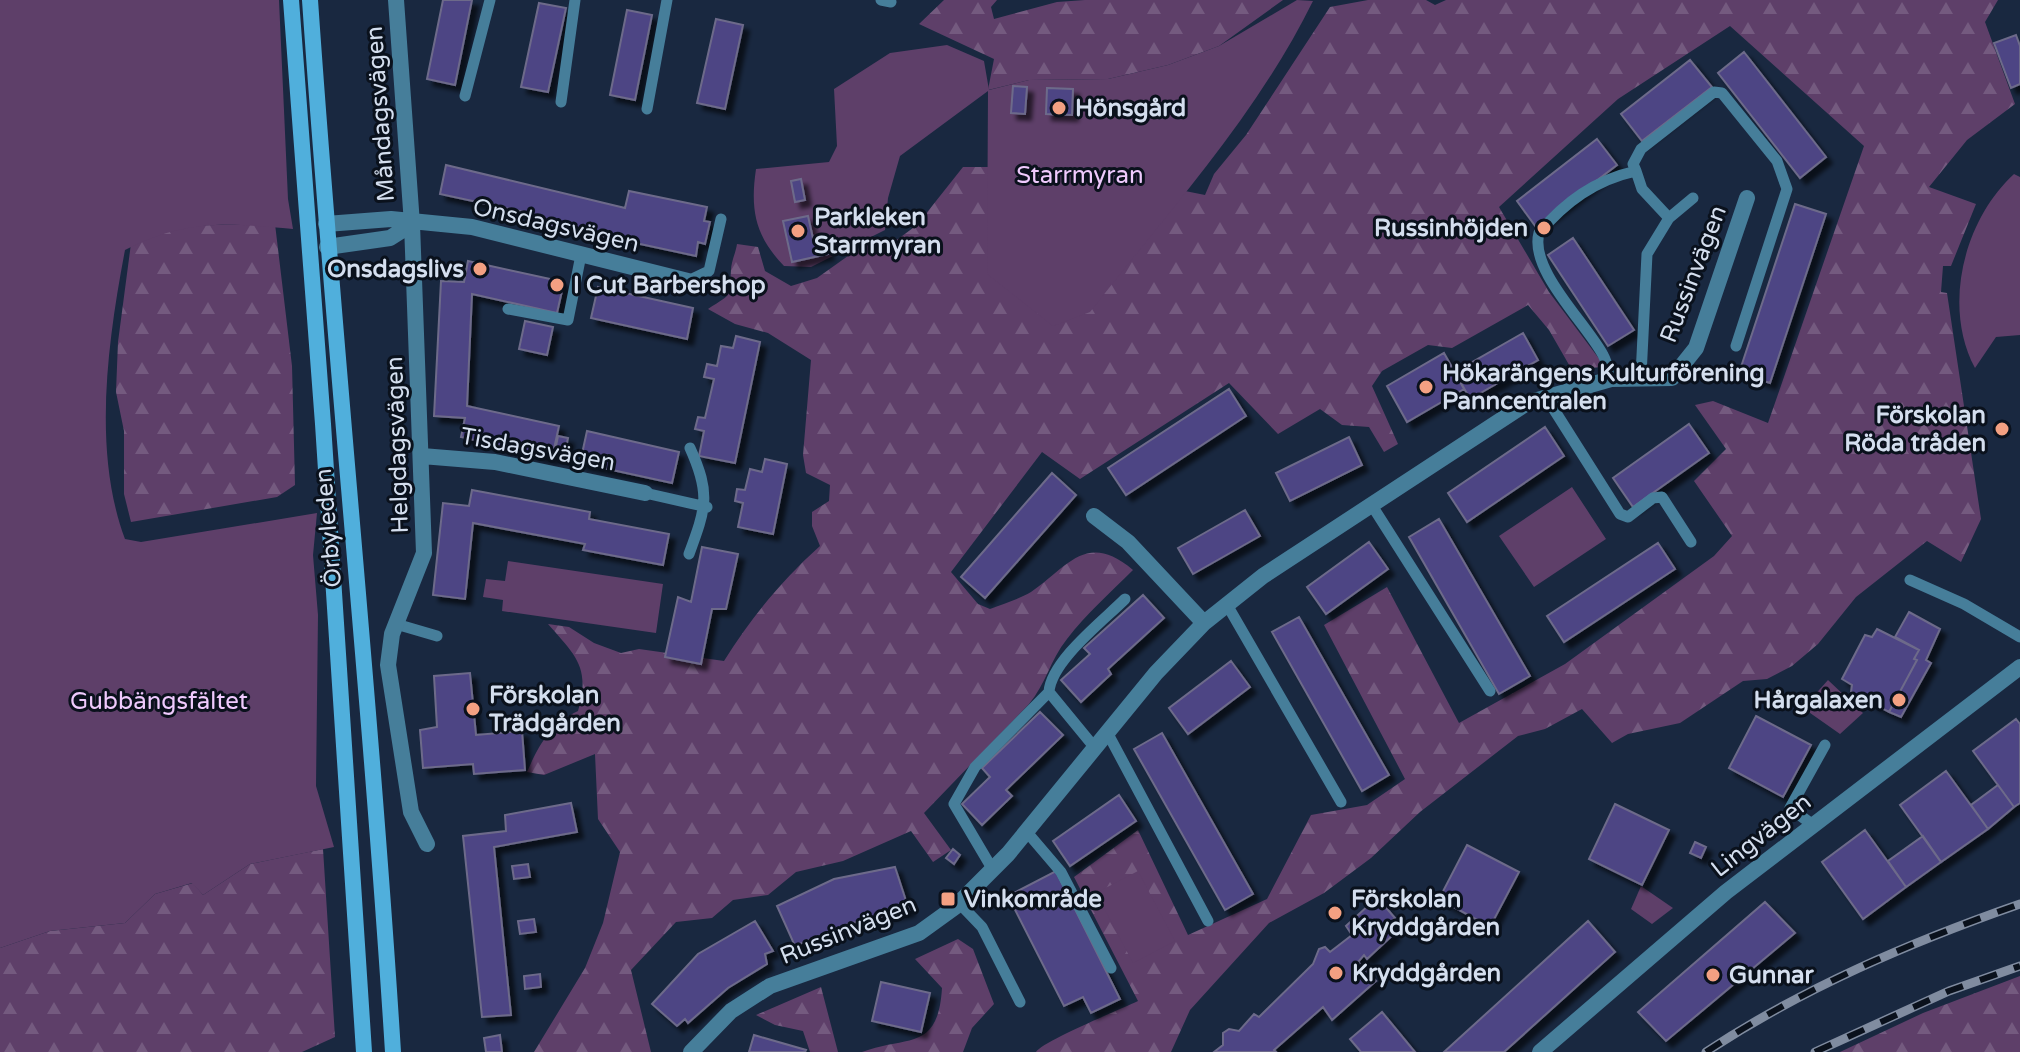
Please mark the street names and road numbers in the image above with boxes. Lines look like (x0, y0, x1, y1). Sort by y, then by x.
street label: Måndagsvägen (360, 25, 401, 203)
street label: Onsdagsvägen (470, 192, 642, 259)
street label: Russinvägen (1654, 202, 1733, 347)
street label: Helgdagsvägen (380, 356, 415, 534)
street label: Tisdagsvägen (458, 422, 617, 477)
street label: Örbyleden (309, 467, 348, 589)
street label: Lingvägen (1706, 787, 1817, 883)
street label: Russinvägen (776, 890, 921, 971)

